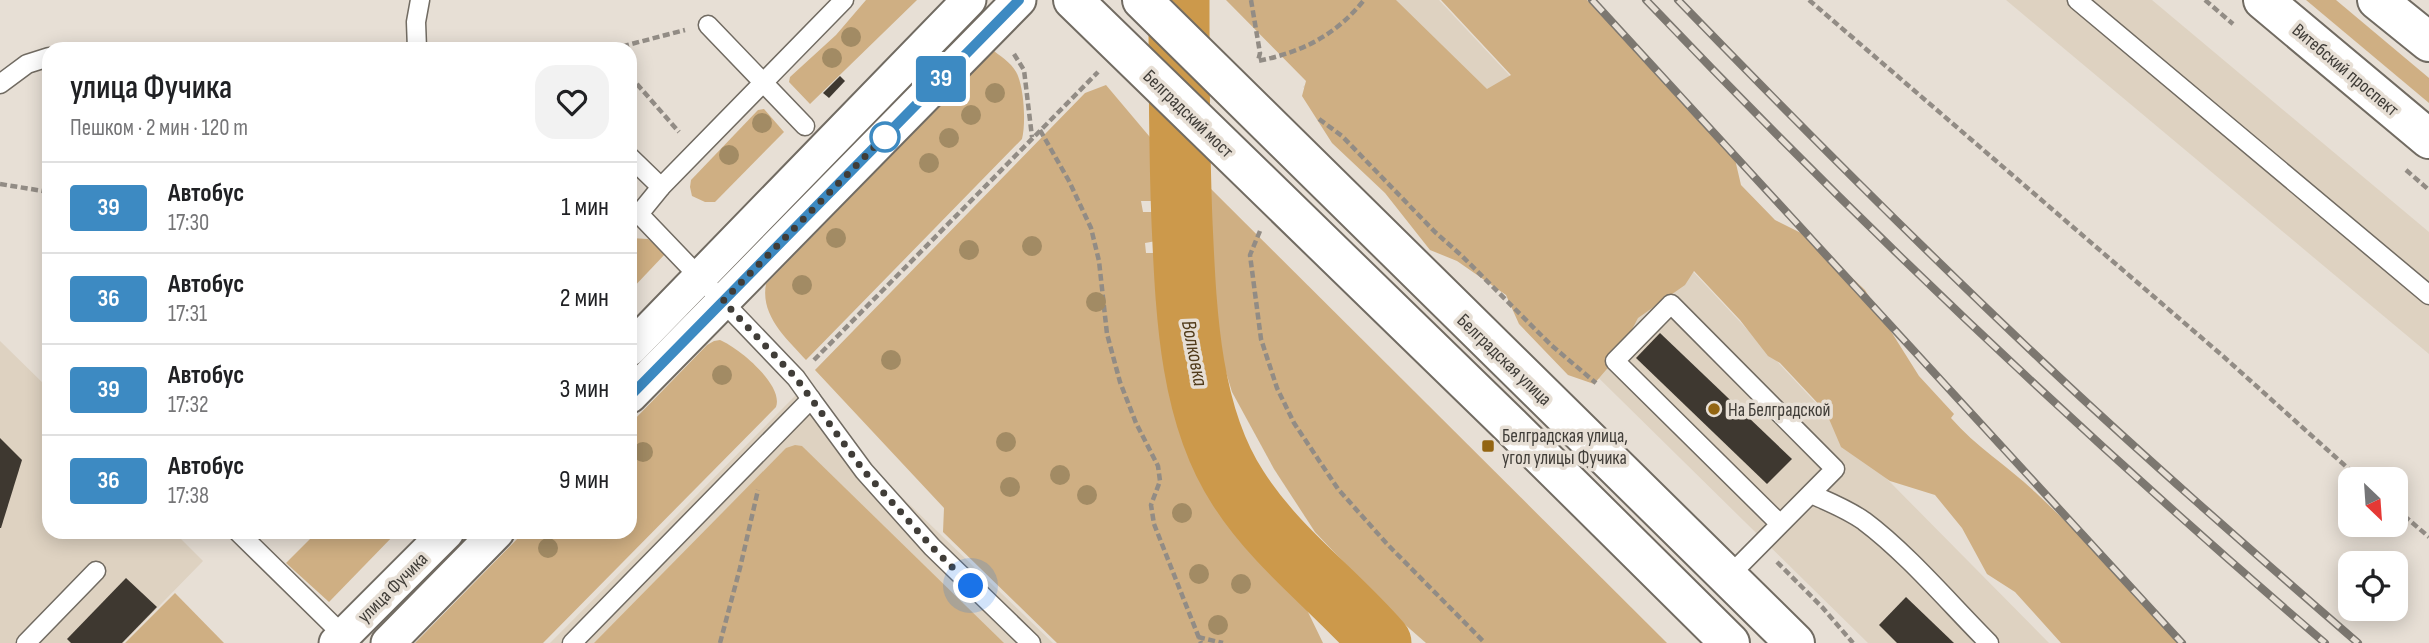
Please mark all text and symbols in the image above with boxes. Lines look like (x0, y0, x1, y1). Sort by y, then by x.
street label: Витебский проспект (2287, 19, 2403, 122)
line badge: 39 (909, 56, 972, 102)
text: 39 (930, 64, 952, 93)
button: heart (535, 65, 609, 139)
street label: Белградский мост (1138, 65, 1238, 163)
text: улица Фучика (70, 68, 232, 108)
text: Пешком · 2 мин · 120 m (70, 114, 248, 142)
unlabelled marker (870, 122, 900, 152)
text: Автобус (168, 178, 244, 209)
text: 1 мин (561, 192, 609, 223)
text: 39 (97, 193, 120, 222)
text: 17:30 (168, 209, 209, 237)
text: Автобус (168, 269, 244, 300)
text: 2 мин (560, 283, 609, 314)
text: 36 (97, 284, 120, 313)
text: 17:31 (168, 300, 207, 328)
street label: Белградская улица (1452, 309, 1556, 411)
water label: Волковка (1176, 318, 1213, 389)
text: Автобус (168, 360, 244, 391)
text: 3 мин (560, 374, 609, 405)
text: 39 (97, 375, 120, 404)
text: 17:32 (168, 391, 209, 419)
place label: На Белградской (1728, 399, 1831, 422)
marker: На Белградской (1706, 401, 1722, 417)
place label: Белградская улица, угол улицы Фучика (1502, 425, 1628, 470)
marker: Белградская улица, угол улицы Фучика (1480, 438, 1496, 454)
text: Автобус (168, 451, 244, 482)
text: 9 мин (559, 465, 609, 496)
text: 36 (97, 466, 120, 495)
north arrow (2338, 467, 2408, 537)
map controls (2338, 467, 2408, 621)
text: 17:38 (168, 482, 209, 510)
street label: улица Фучика (353, 548, 433, 628)
button: locate (2338, 551, 2408, 621)
your location (953, 568, 988, 603)

